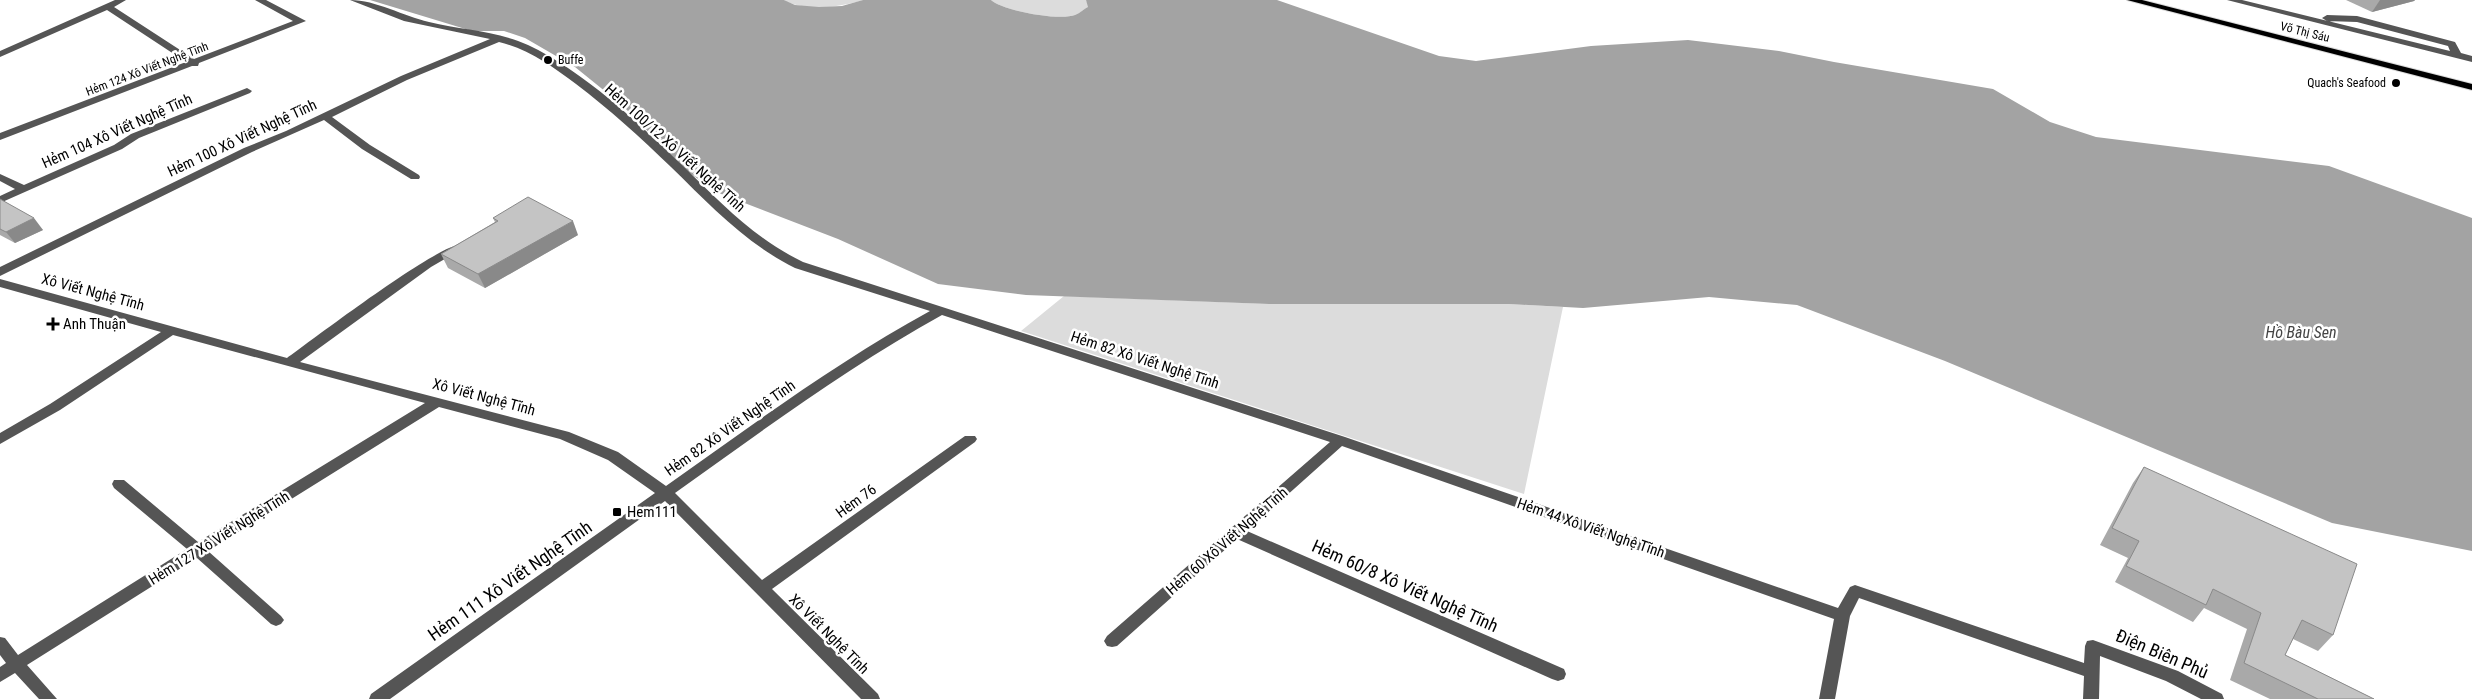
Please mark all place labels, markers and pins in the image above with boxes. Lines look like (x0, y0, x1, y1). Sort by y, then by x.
place label: Buffe (558, 53, 584, 67)
marker: Buffe (542, 54, 554, 66)
place label: Quach's Seafood (2307, 76, 2386, 90)
marker: Quach's Seafood (2390, 77, 2402, 89)
place label: Anh Thuận (63, 315, 126, 333)
marker: Anh Thuận (47, 318, 59, 330)
place label: Hem111 (627, 503, 677, 521)
marker: Hem111 (611, 506, 623, 518)

